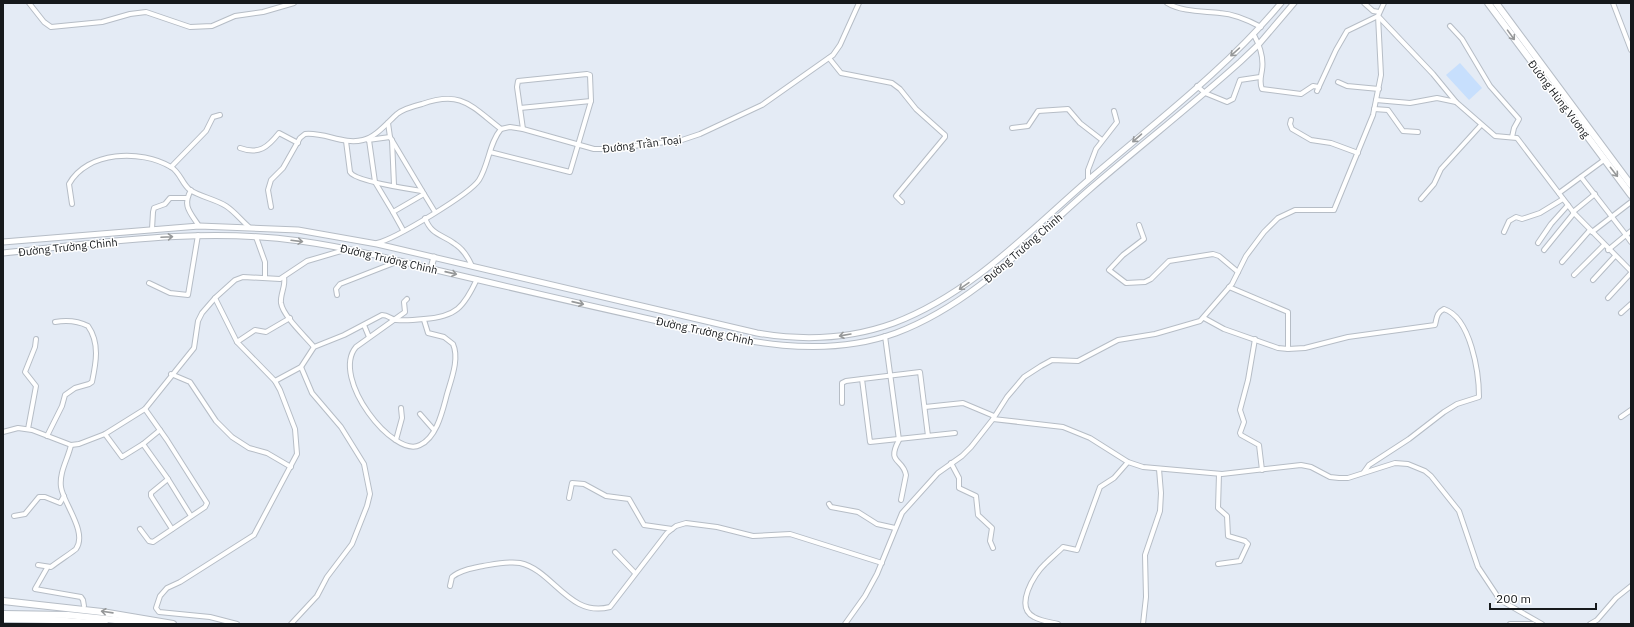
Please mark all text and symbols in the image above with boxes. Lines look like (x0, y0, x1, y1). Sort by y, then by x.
one-way arrow (1507, 29, 1515, 40)
one-way arrow (1230, 47, 1240, 57)
street label: Đường Hùng Vương (1525, 57, 1593, 141)
street label: Đường Trần Toại (602, 132, 682, 156)
one-way arrow (1132, 133, 1143, 142)
one-way arrow (1609, 167, 1618, 178)
street label: Đường Trường Chinh (981, 210, 1065, 286)
one-way arrow (160, 234, 173, 241)
street label: Đường Trường Chinh (18, 235, 118, 259)
one-way arrow (290, 237, 303, 244)
street label: Đường Trường Chinh (339, 241, 439, 277)
one-way arrow (445, 270, 458, 277)
one-way arrow (959, 282, 970, 290)
one-way arrow (571, 299, 584, 307)
street label: Đường Trường Chinh (655, 314, 755, 348)
one-way arrow (839, 331, 852, 339)
scale bar (1490, 585, 1596, 611)
text: 200 m (1496, 591, 1531, 606)
one-way arrow (101, 608, 114, 616)

